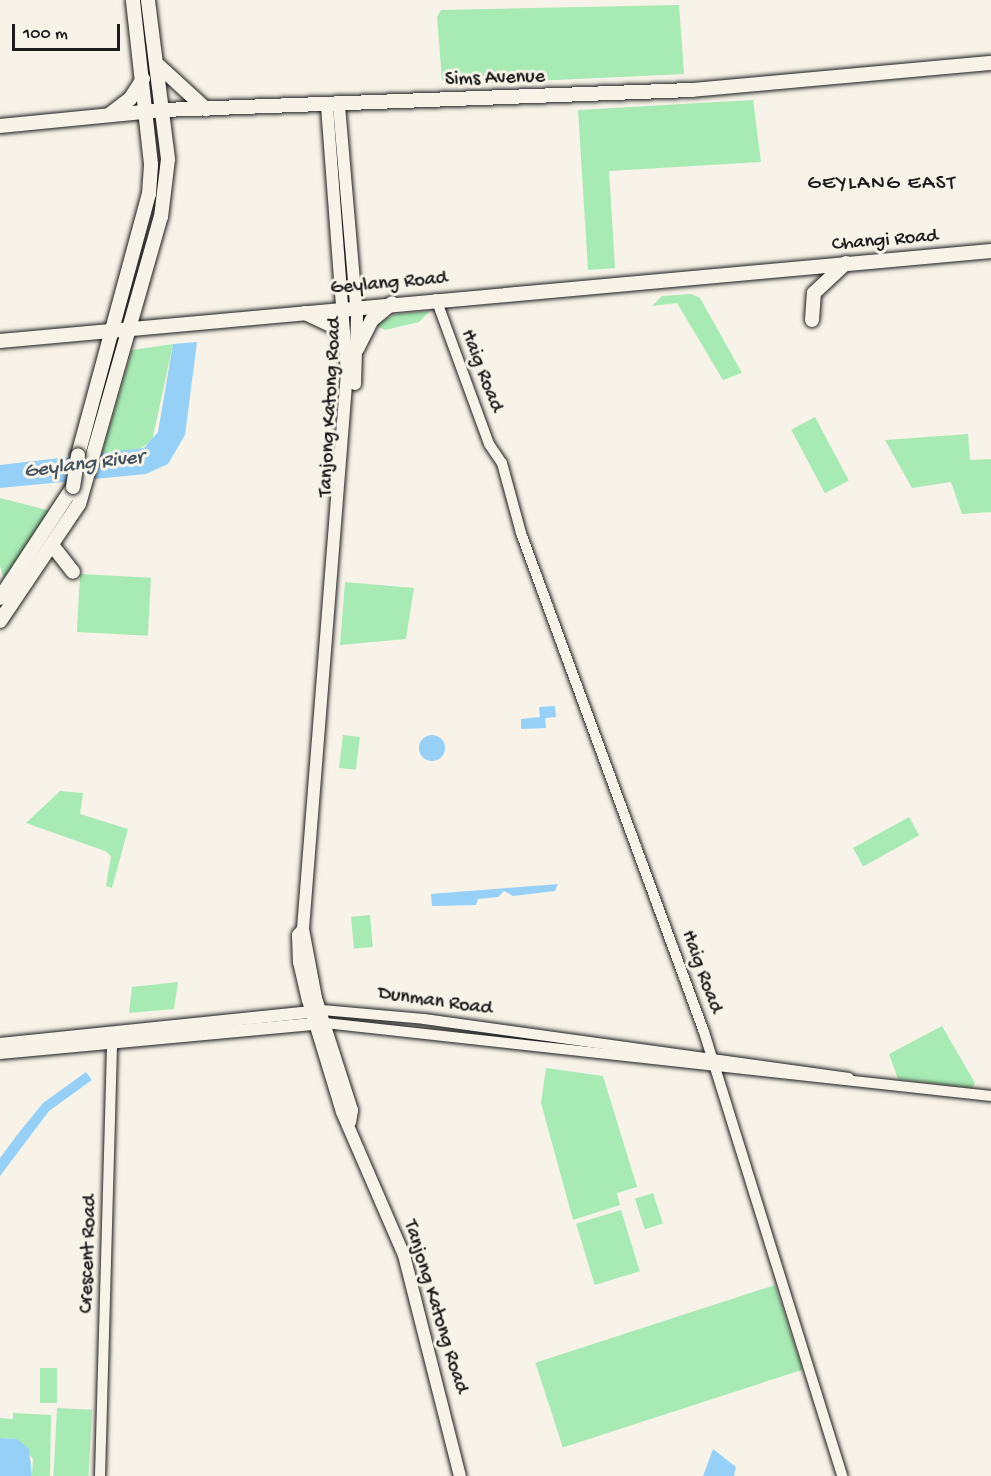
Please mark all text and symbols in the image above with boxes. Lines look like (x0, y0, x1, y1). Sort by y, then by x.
scale bar (15, 12, 123, 50)
text: 100 m (23, 24, 68, 45)
street label: Sims Avenue (445, 65, 545, 93)
district label: GEYLANG EAST (807, 172, 957, 198)
street label: Changi Road (831, 224, 939, 258)
street label: Geylang Road (329, 267, 449, 301)
street label: Tanjong Katong Road (314, 316, 348, 498)
street label: Haig Road (454, 326, 508, 416)
water label: Geylang River (23, 446, 145, 486)
street label: Haig Road (675, 927, 727, 1017)
street label: Dunman Road (376, 982, 494, 1022)
street label: Crescent Road (75, 1194, 103, 1314)
street label: Tanjong Katong Road (397, 1217, 473, 1397)

